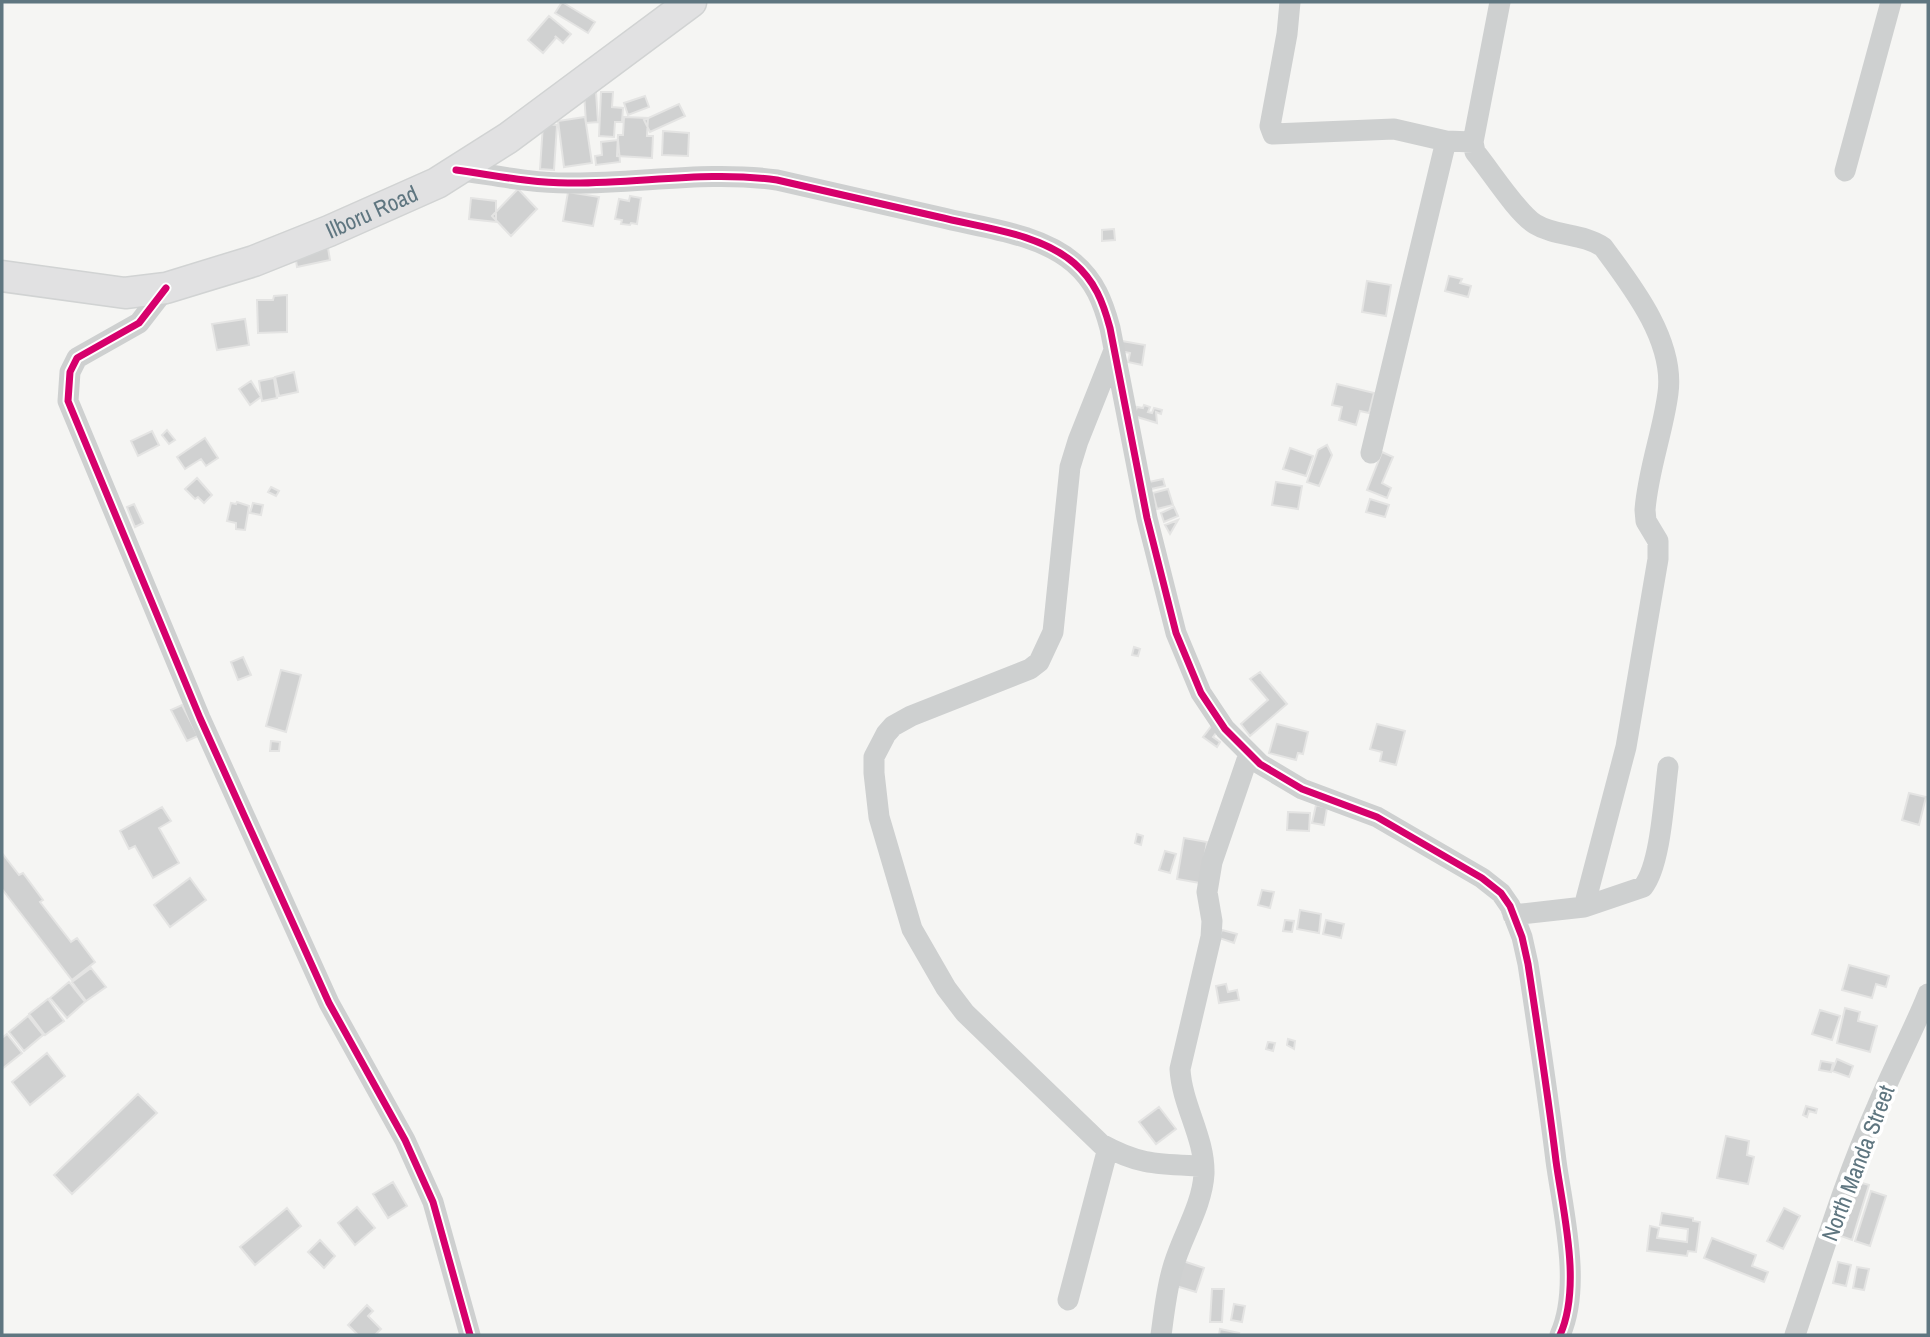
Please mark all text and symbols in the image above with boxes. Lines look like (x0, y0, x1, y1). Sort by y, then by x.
street label: Ilboru Road (321, 178, 422, 246)
street label: North Manda Street (1814, 1080, 1901, 1245)

